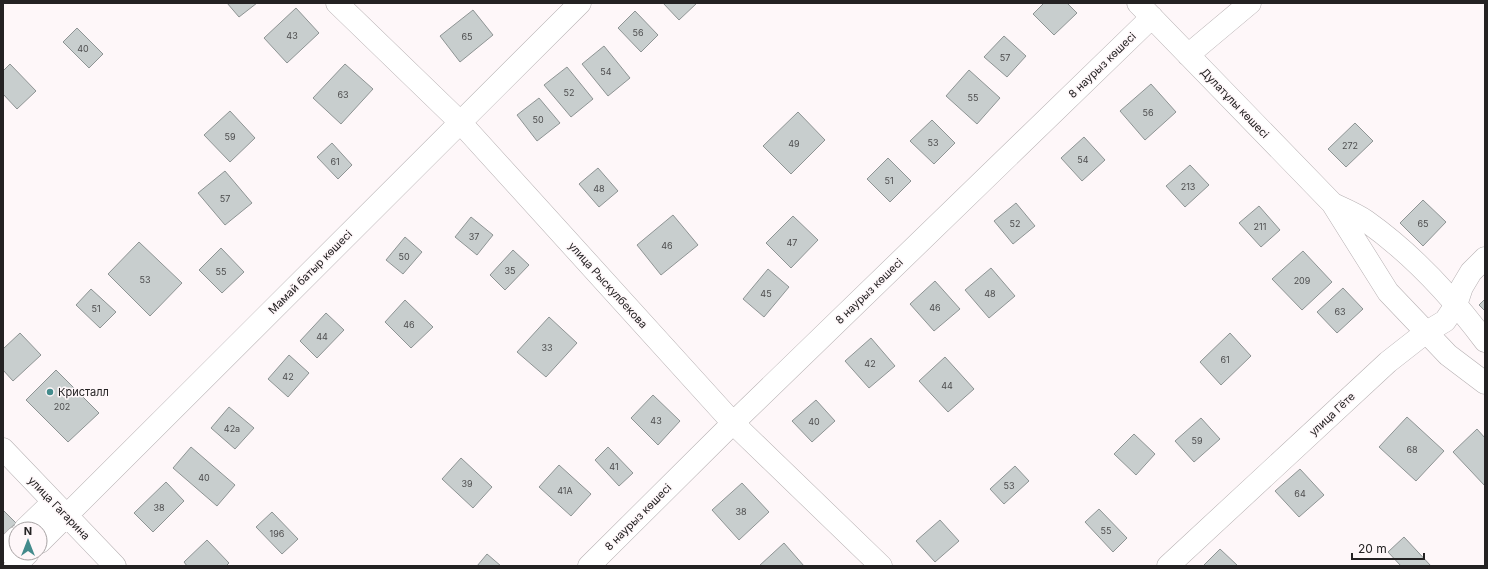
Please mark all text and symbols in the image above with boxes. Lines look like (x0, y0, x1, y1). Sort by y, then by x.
house number: 56 (632, 27, 644, 38)
street label: 8 наурыз көшесі (1065, 29, 1139, 101)
house number: 43 (286, 30, 298, 41)
house number: 65 (461, 31, 473, 42)
house number: 40 (77, 43, 89, 54)
house number: 57 (1000, 52, 1010, 63)
street label: Дулатұлы көшесі (1198, 65, 1272, 141)
house number: 54 (600, 66, 612, 77)
house number: 52 (564, 87, 574, 98)
house number: 63 (337, 89, 349, 100)
house number: 55 (968, 92, 978, 103)
house number: 56 (1142, 107, 1154, 118)
house number: 50 (532, 114, 544, 125)
house number: 59 (224, 131, 236, 142)
house number: 53 (927, 137, 939, 148)
house number: 49 (788, 138, 800, 149)
house number: 272 (1342, 140, 1358, 151)
house number: 54 (1077, 154, 1089, 165)
house number: 61 (330, 156, 340, 167)
house number: 51 (884, 175, 894, 186)
house number: 213 (1181, 181, 1196, 192)
house number: 48 (593, 183, 605, 194)
house number: 57 (220, 193, 230, 204)
house number: 52 (1010, 218, 1020, 229)
house number: 65 (1417, 218, 1429, 229)
house number: 211 (1254, 221, 1266, 232)
street label: Мамай батыр көшесі (265, 227, 355, 317)
house number: 37 (469, 231, 479, 242)
house number: 47 (787, 237, 797, 248)
street label: улица Рыскулбекова (566, 239, 650, 331)
house number: 46 (661, 240, 673, 251)
house number: 50 (398, 251, 410, 262)
street label: 8 наурыз көшесі (832, 255, 906, 327)
house number: 35 (504, 265, 516, 276)
house number: 55 (216, 266, 226, 277)
house number: 53 (139, 274, 151, 285)
house number: 209 (1294, 275, 1311, 286)
house number: 45 (760, 288, 772, 299)
house number: 48 (984, 288, 996, 299)
house number: 46 (929, 302, 941, 313)
house number: 51 (91, 303, 101, 314)
house number: 63 (1334, 306, 1346, 317)
house number: 46 (403, 319, 415, 330)
house number: 44 (316, 331, 328, 342)
house number: 33 (541, 342, 553, 353)
house number: 61 (1220, 354, 1230, 365)
house number: 42 (864, 358, 876, 369)
house number: 42 (282, 371, 294, 382)
house number: 44 (941, 380, 953, 391)
place label: Кристалл (58, 385, 109, 399)
marker: Кристалл (45, 387, 55, 397)
street label: улица Гёте (1306, 389, 1358, 439)
house number: 202 (54, 401, 70, 412)
house number: 43 (650, 415, 662, 426)
house number: 40 (808, 416, 820, 427)
house number: 42а (224, 423, 240, 434)
house number: 59 (1191, 435, 1203, 446)
house number: 68 (1406, 444, 1418, 455)
house number: 41 (609, 461, 619, 472)
house number: 40 (198, 472, 210, 483)
street label: улица Гагарина (25, 473, 93, 543)
house number: 39 (461, 478, 473, 489)
house number: 53 (1003, 480, 1015, 491)
street label: 8 наурыз көшесі (602, 481, 674, 553)
house number: 41А (557, 485, 573, 496)
house number: 64 (1294, 488, 1306, 499)
house number: 38 (153, 502, 165, 513)
house number: 38 (735, 506, 747, 517)
north arrow (8, 521, 48, 561)
text: N (24, 524, 32, 538)
house number: 55 (1101, 525, 1111, 536)
house number: 196 (270, 528, 285, 539)
scale bar (1352, 535, 1424, 561)
text: 20 m (1358, 541, 1387, 556)

